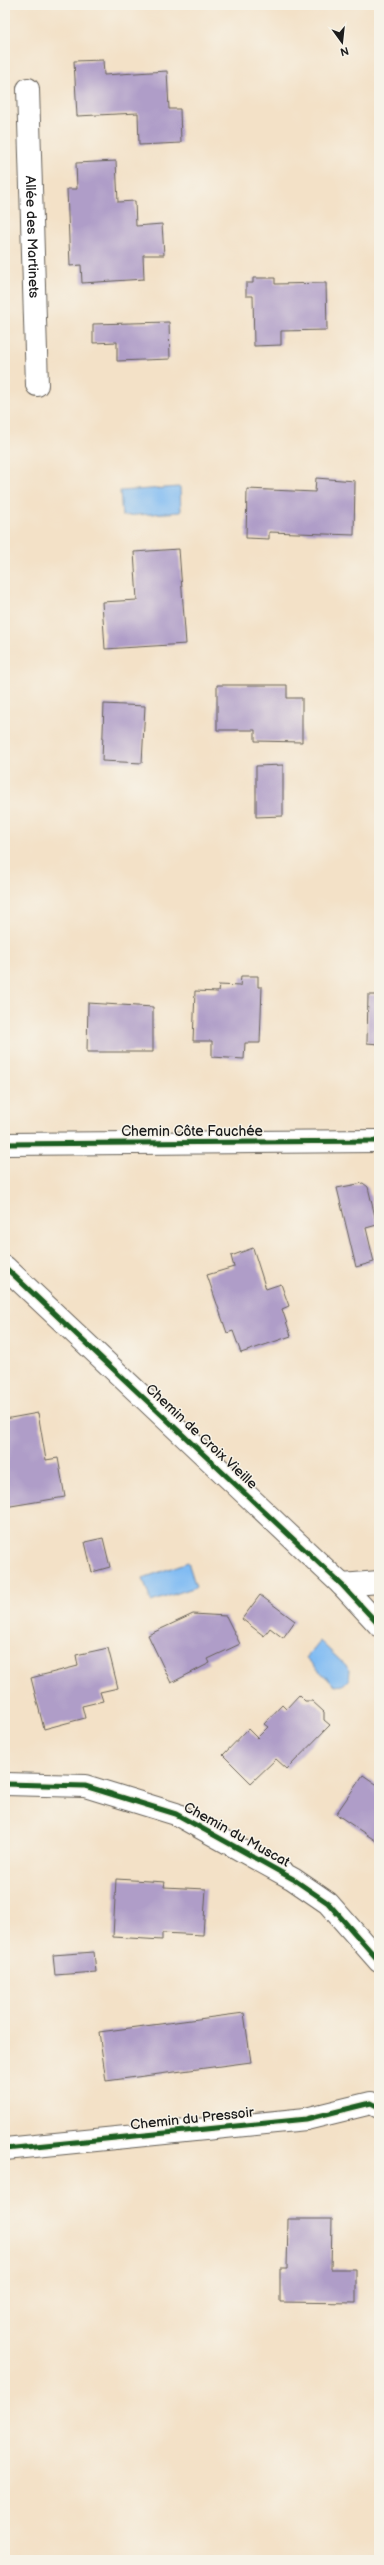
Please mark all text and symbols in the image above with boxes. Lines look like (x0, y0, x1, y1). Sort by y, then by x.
north arrow (322, 22, 362, 62)
text: N (339, 44, 350, 59)
street label: Allée des Martinets (22, 175, 42, 298)
street label: Chemin Côte Fauchée (121, 1123, 263, 1140)
street label: Chemin de Croix Vieille (142, 1380, 261, 1493)
street label: Chemin du Muscat (181, 1798, 293, 1871)
street label: Chemin du Pressoir (129, 2103, 256, 2133)

